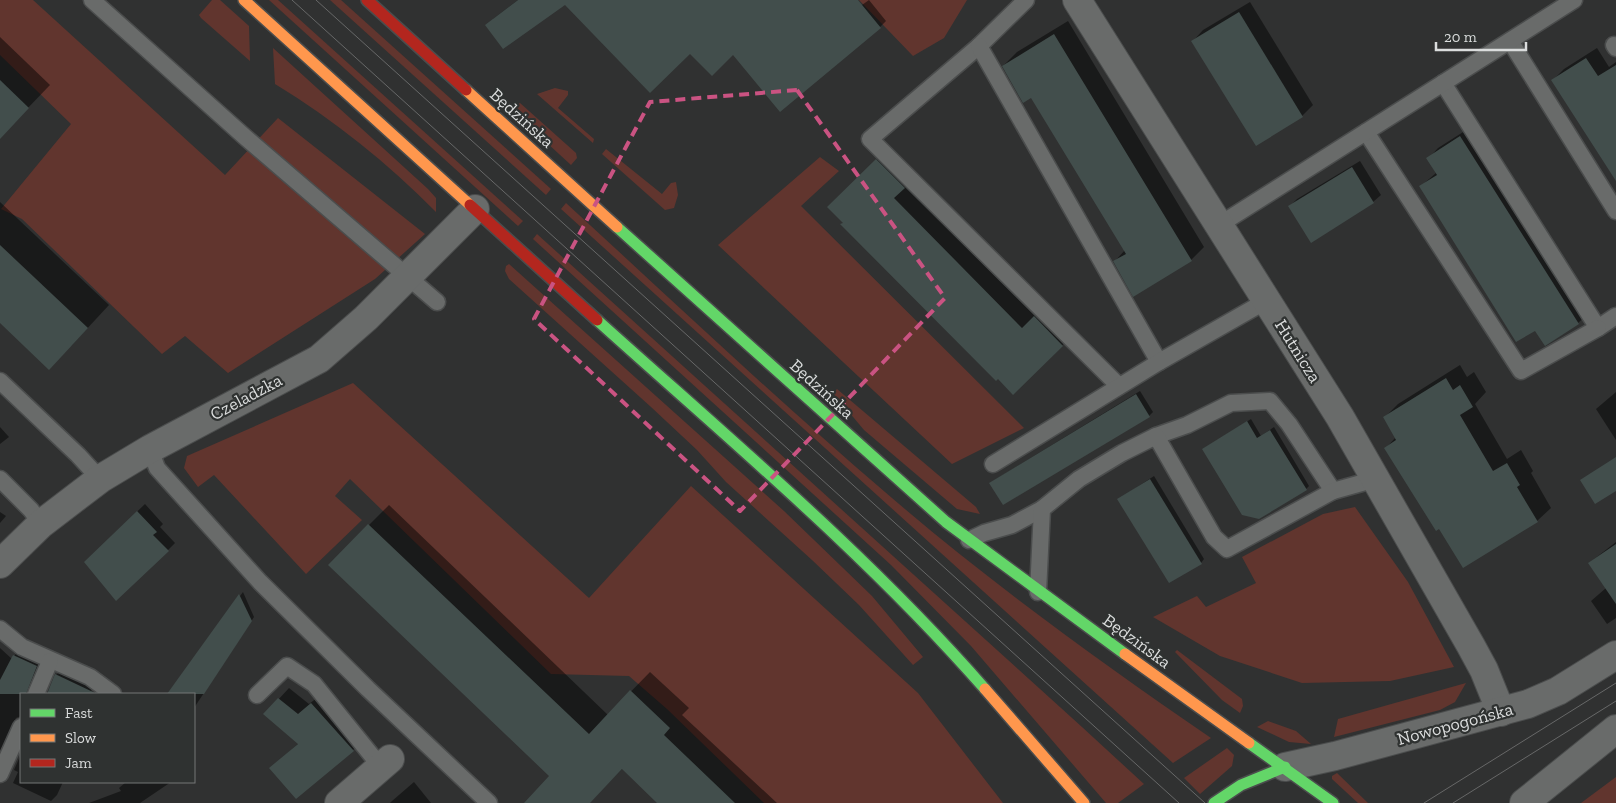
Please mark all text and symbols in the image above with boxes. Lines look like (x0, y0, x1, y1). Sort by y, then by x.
scale bar (1436, 20, 1526, 52)
text: 20 m (1444, 28, 1477, 46)
street label: Będzińska (485, 83, 559, 153)
street label: Hutnicza (1270, 315, 1326, 387)
street label: Będzińska (785, 354, 859, 424)
street label: Czeladzka (206, 369, 286, 425)
street label: Będzińska (1099, 609, 1176, 673)
legend (20, 693, 195, 783)
street label: Nowopogońska (1395, 698, 1516, 750)
text: Fast (65, 704, 93, 722)
text: Slow (65, 729, 97, 747)
text: Jam (65, 754, 92, 772)

